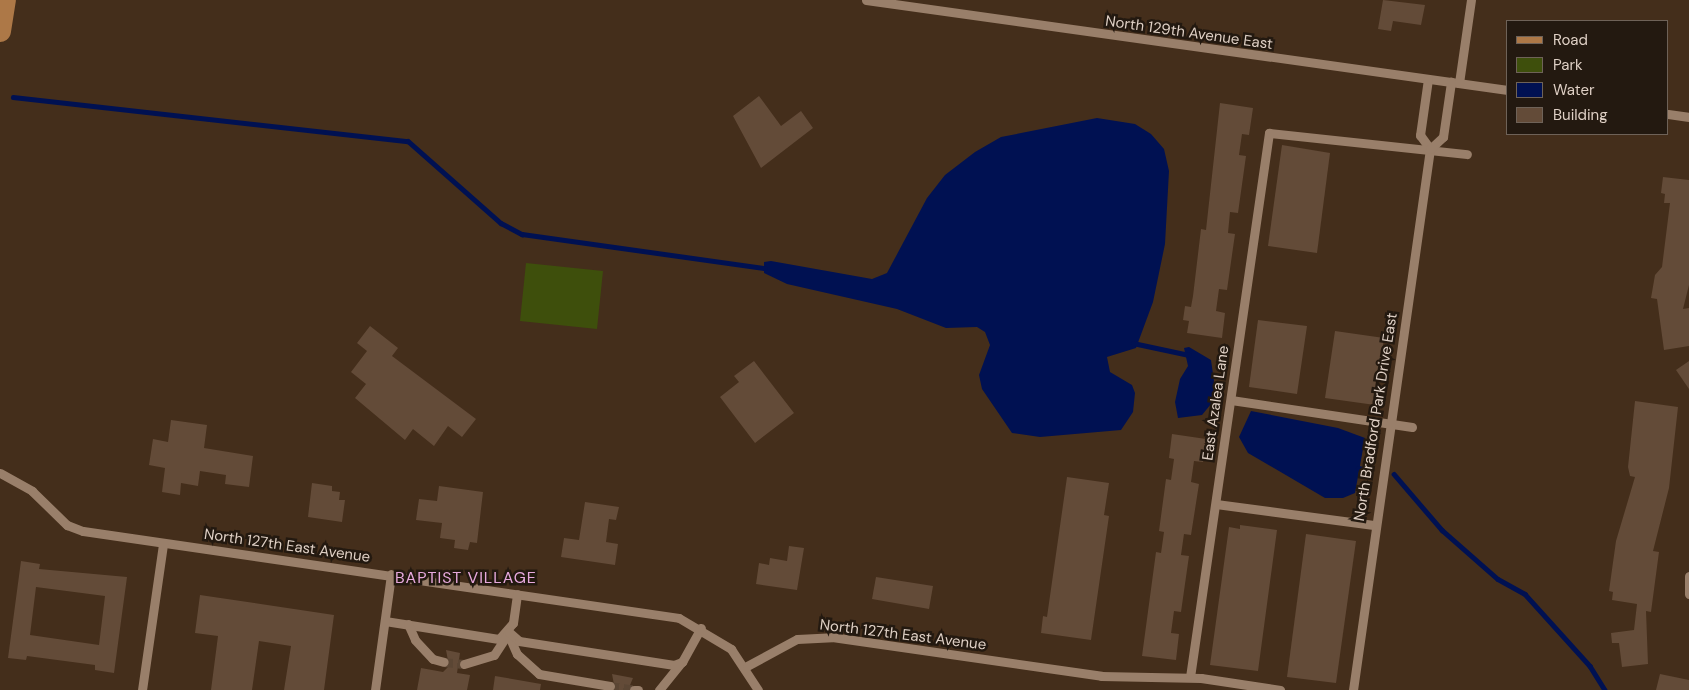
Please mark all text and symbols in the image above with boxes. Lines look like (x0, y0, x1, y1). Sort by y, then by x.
street label: North 129th Avenue East (1104, 12, 1274, 54)
legend (1506, 20, 1669, 135)
text: Road (1553, 30, 1588, 50)
text: Park (1553, 55, 1583, 75)
text: Water (1553, 80, 1594, 100)
text: Building (1553, 105, 1608, 125)
street label: North Bradford Park Drive East (1351, 312, 1401, 522)
street label: East Azalea Lane (1199, 344, 1233, 462)
street label: North 127th East Avenue (203, 525, 371, 567)
district label: BAPTIST VILLAGE (393, 568, 539, 588)
street label: North 127th East Avenue (819, 616, 987, 654)

